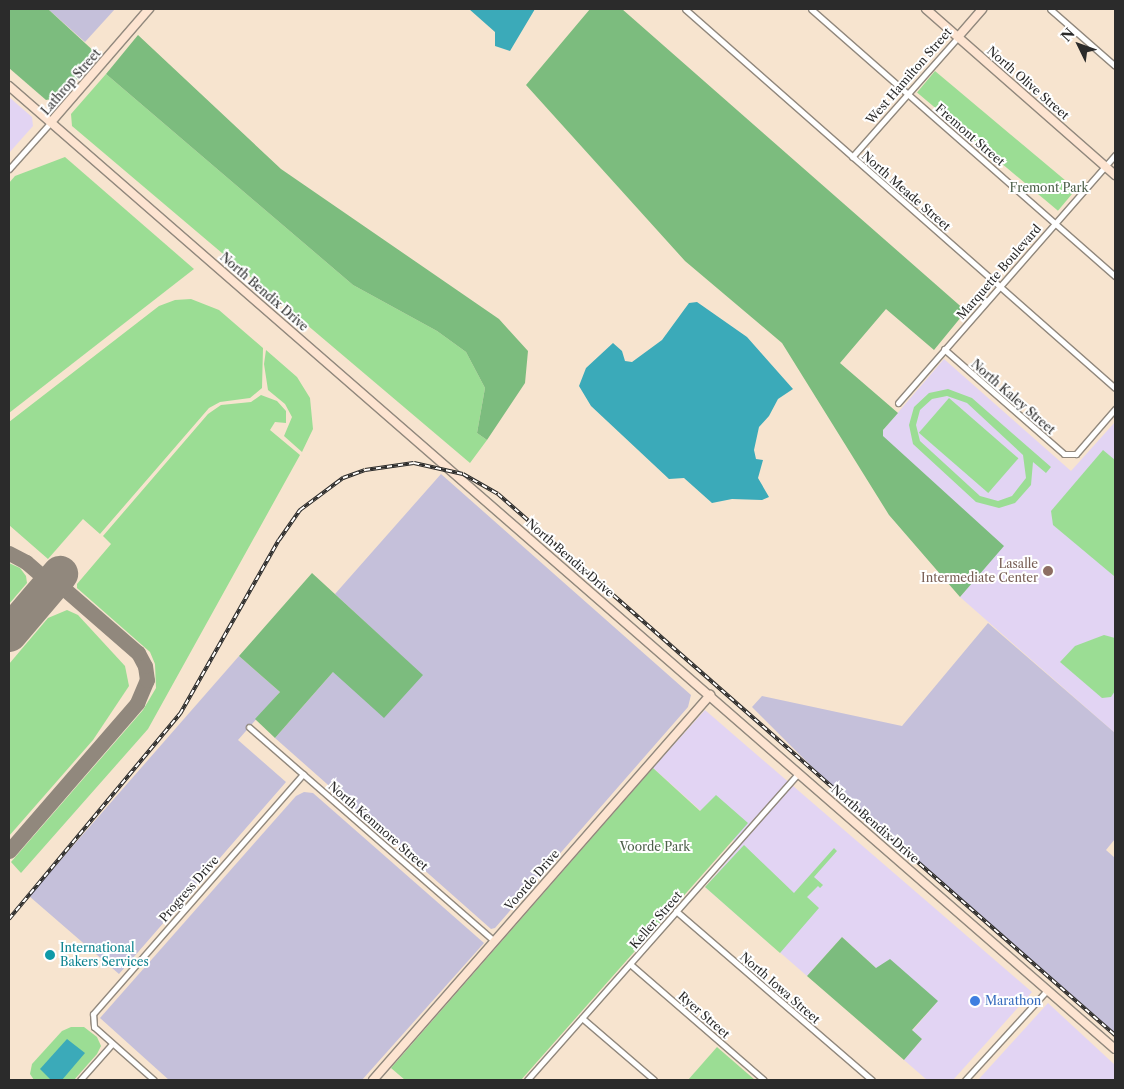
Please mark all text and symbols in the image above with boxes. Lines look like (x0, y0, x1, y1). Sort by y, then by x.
north arrow (1054, 20, 1104, 70)
text: N (1057, 24, 1079, 46)
street label: West Hamilton Street (863, 25, 955, 127)
street label: North Olive Street (984, 43, 1072, 123)
street label: Lathrop Street (38, 46, 104, 118)
street label: Fremont Street (932, 101, 1008, 169)
street label: North Meade Street (859, 148, 953, 234)
park label: Fremont Park (1010, 181, 1088, 195)
street label: Marquette Boulevard (954, 222, 1044, 322)
street label: North Bendix Drive (217, 250, 311, 334)
street label: North Kaley Street (968, 357, 1058, 437)
street label: North Bendix Drive (523, 516, 617, 600)
place label: Lasalle Intermediate Center (921, 557, 1038, 585)
marker: Lasalle Intermediate Center (1042, 565, 1054, 577)
street label: North Kenmore Street (325, 779, 431, 873)
street label: North Bendix Drive (828, 782, 922, 866)
park label: Voorde Park (620, 840, 690, 854)
street label: Voorde Drive (502, 847, 562, 913)
street label: Progress Drive (156, 853, 222, 925)
street label: Keller Street (627, 888, 685, 952)
place label: International Bakers Services (60, 941, 149, 969)
marker: International Bakers Services (44, 949, 56, 961)
street label: North Iowa Street (737, 949, 823, 1027)
street label: Ryer Street (675, 989, 733, 1041)
place label: Marathon (985, 994, 1041, 1008)
marker: Marathon (969, 995, 981, 1007)

